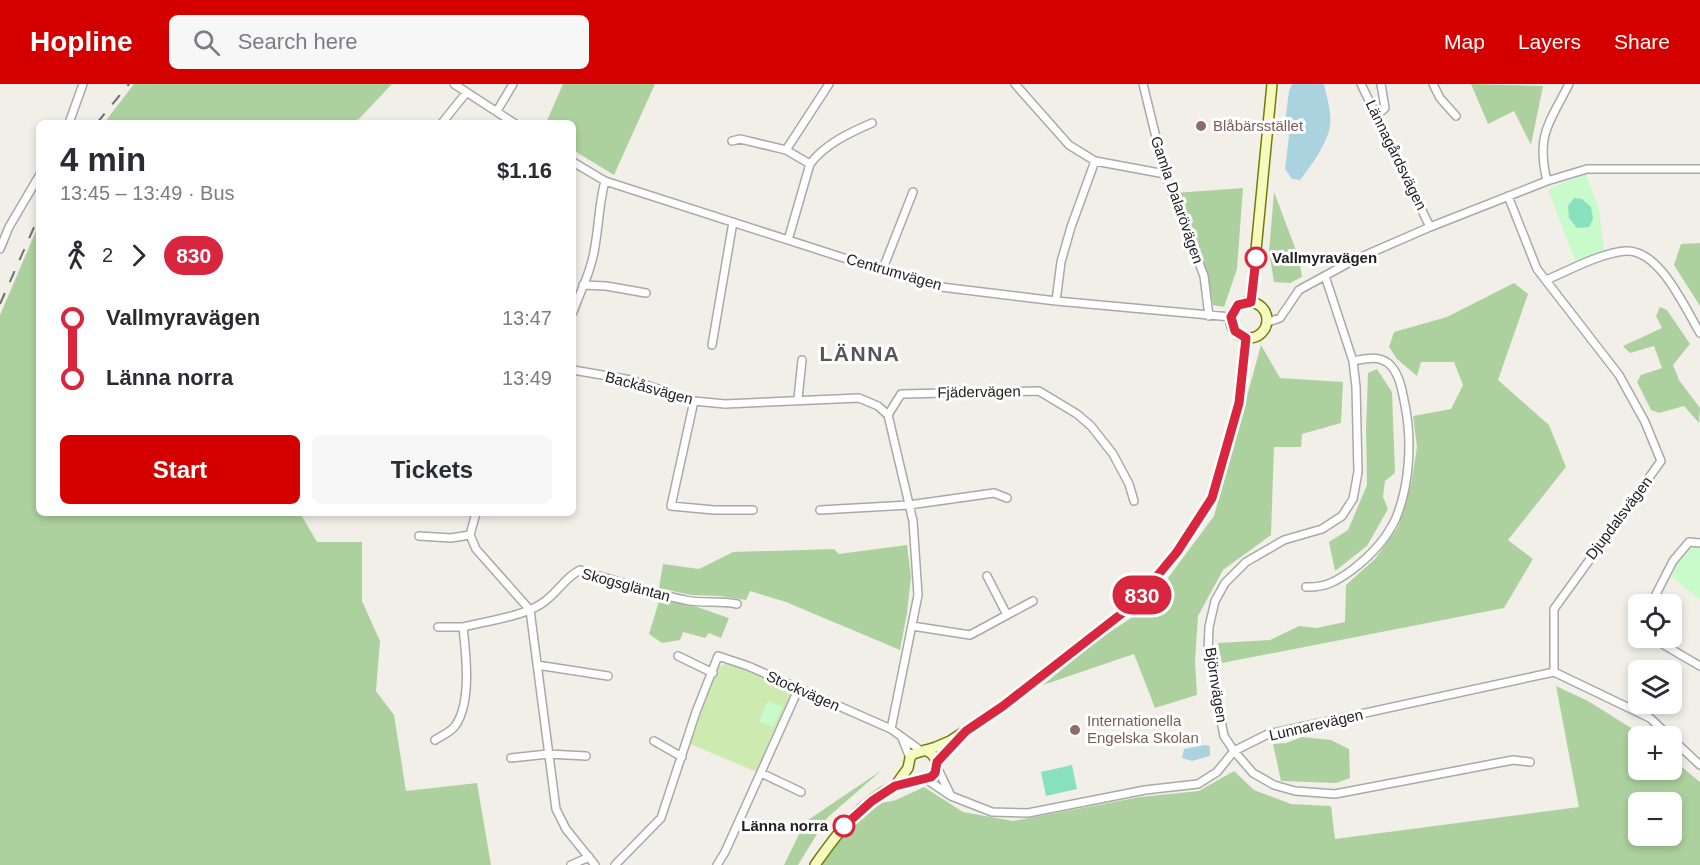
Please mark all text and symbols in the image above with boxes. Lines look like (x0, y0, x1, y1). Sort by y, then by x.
search box (169, 15, 589, 69)
text: Hopline (30, 26, 133, 57)
icon: search (190, 26, 223, 59)
text: Search here (238, 29, 358, 54)
text: Map (1444, 30, 1485, 53)
text: Layers (1518, 30, 1581, 53)
text: Share (1614, 30, 1670, 53)
street label: Lännagårdsvägen (1362, 97, 1430, 212)
place label: Blåbärsstället (1213, 117, 1304, 134)
marker: Blåbärsstället (1194, 119, 1208, 133)
street label: Gamla Dalarövägen (1148, 134, 1207, 266)
text: 4 min (60, 141, 146, 178)
text: $1.16 (497, 158, 552, 183)
text: 13:45 – 13:49 · Bus (60, 182, 235, 204)
icon: walk (60, 239, 93, 272)
icon: forward (122, 239, 155, 272)
text: 2 (102, 244, 113, 266)
text: 830 (176, 244, 211, 267)
marker: Vallmyravägen (1245, 247, 1267, 269)
place label: Vallmyravägen (1272, 249, 1377, 266)
street label: Centrumvägen (845, 250, 944, 293)
text: Vallmyravägen (106, 305, 260, 330)
text: 13:47 (502, 307, 552, 329)
district label: LÄNNA (820, 342, 901, 365)
text: Länna norra (106, 365, 233, 390)
text: 13:49 (502, 367, 552, 389)
street label: Backåsvägen (603, 368, 695, 407)
street label: Fjädervägen (937, 382, 1021, 401)
button: Start (60, 435, 300, 504)
button: Tickets (312, 435, 552, 504)
street label: Djupdalsvägen (1582, 473, 1655, 562)
street label: Skogsgläntan (580, 565, 672, 604)
line badge: 830 (1108, 576, 1176, 614)
text: 830 (1124, 584, 1160, 607)
map controls (1628, 594, 1682, 846)
button: locate (1628, 594, 1682, 648)
street label: Björnvägen (1202, 646, 1231, 724)
button: layers (1628, 660, 1682, 714)
street label: Stockvägen (764, 667, 842, 714)
street label: Lunnarevägen (1267, 705, 1365, 744)
place label: Internationella Engelska Skolan (1087, 712, 1199, 746)
marker: Internationella Engelska Skolan (1068, 723, 1082, 737)
button: + (1628, 726, 1682, 780)
button: − (1628, 792, 1682, 846)
marker: Länna norra (833, 815, 855, 837)
place label: Länna norra (741, 817, 829, 834)

